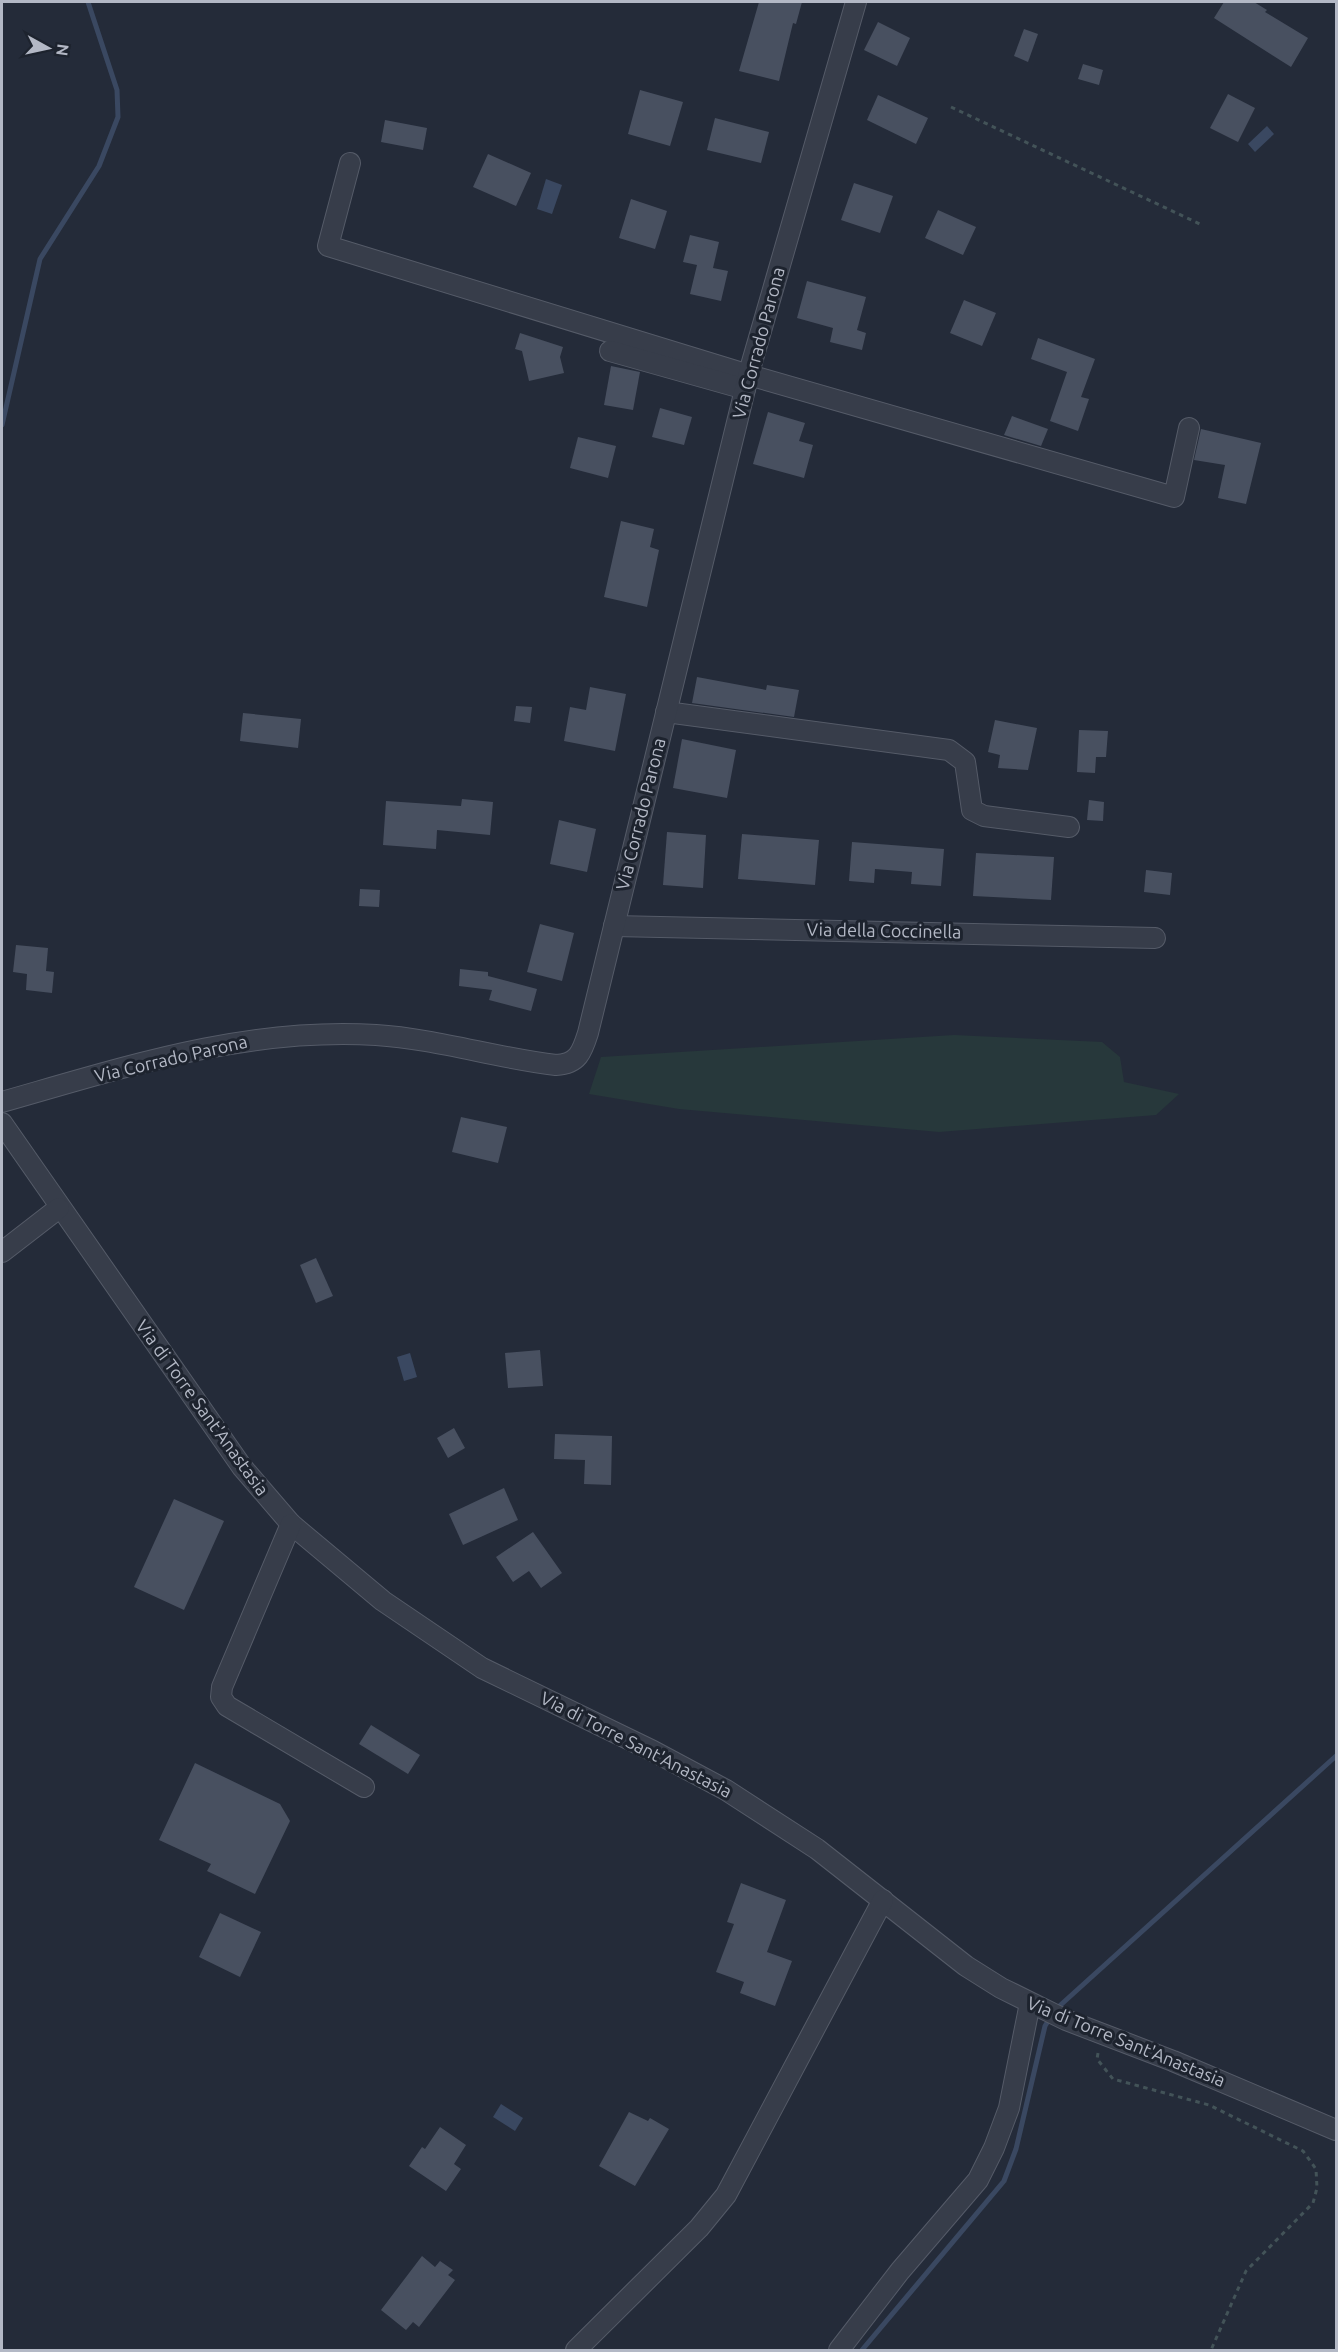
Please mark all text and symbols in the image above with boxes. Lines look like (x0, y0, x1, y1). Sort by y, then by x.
north arrow (18, 18, 78, 78)
text: N (53, 43, 73, 57)
street label: Via Corrado Parona (728, 265, 788, 421)
street label: Via Corrado Parona (611, 736, 669, 892)
street label: Via della Coccinella (807, 919, 961, 941)
street label: Via Corrado Parona (92, 1031, 249, 1085)
street label: Via di Torre Sant'Anastasia (132, 1316, 273, 1499)
street label: Via di Torre Sant'Anastasia (537, 1687, 736, 1801)
street label: Via di Torre Sant'Anastasia (1024, 1992, 1228, 2090)

